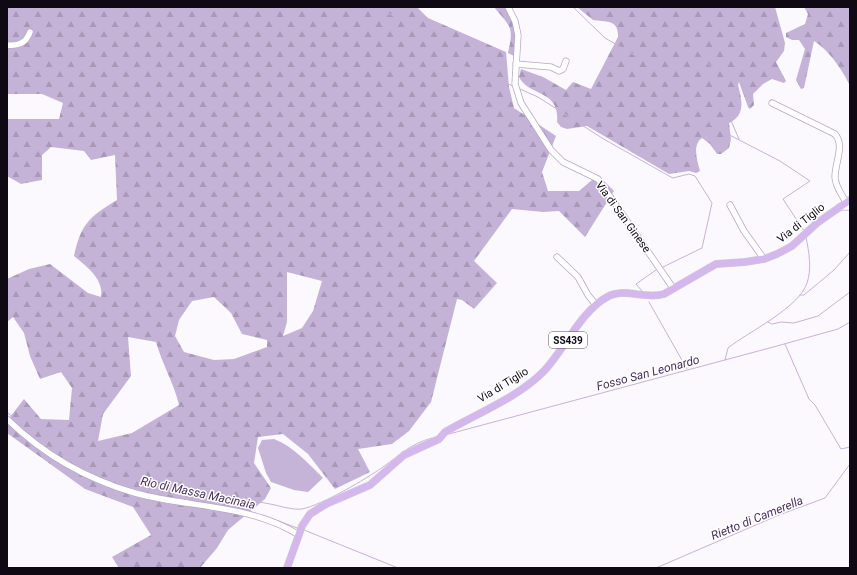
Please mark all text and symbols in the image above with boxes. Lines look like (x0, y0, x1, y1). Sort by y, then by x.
street label: Via di San Ginese (593, 179, 653, 255)
street label: Via di Tiglio (775, 200, 827, 246)
road number: SS439 (549, 332, 587, 348)
water label: Fosso San Leonardo (595, 352, 701, 393)
street label: Via di Tiglio (475, 365, 531, 405)
water label: Rio di Massa Macinaia (139, 474, 257, 512)
water label: Rietto di Camerella (709, 493, 805, 543)

